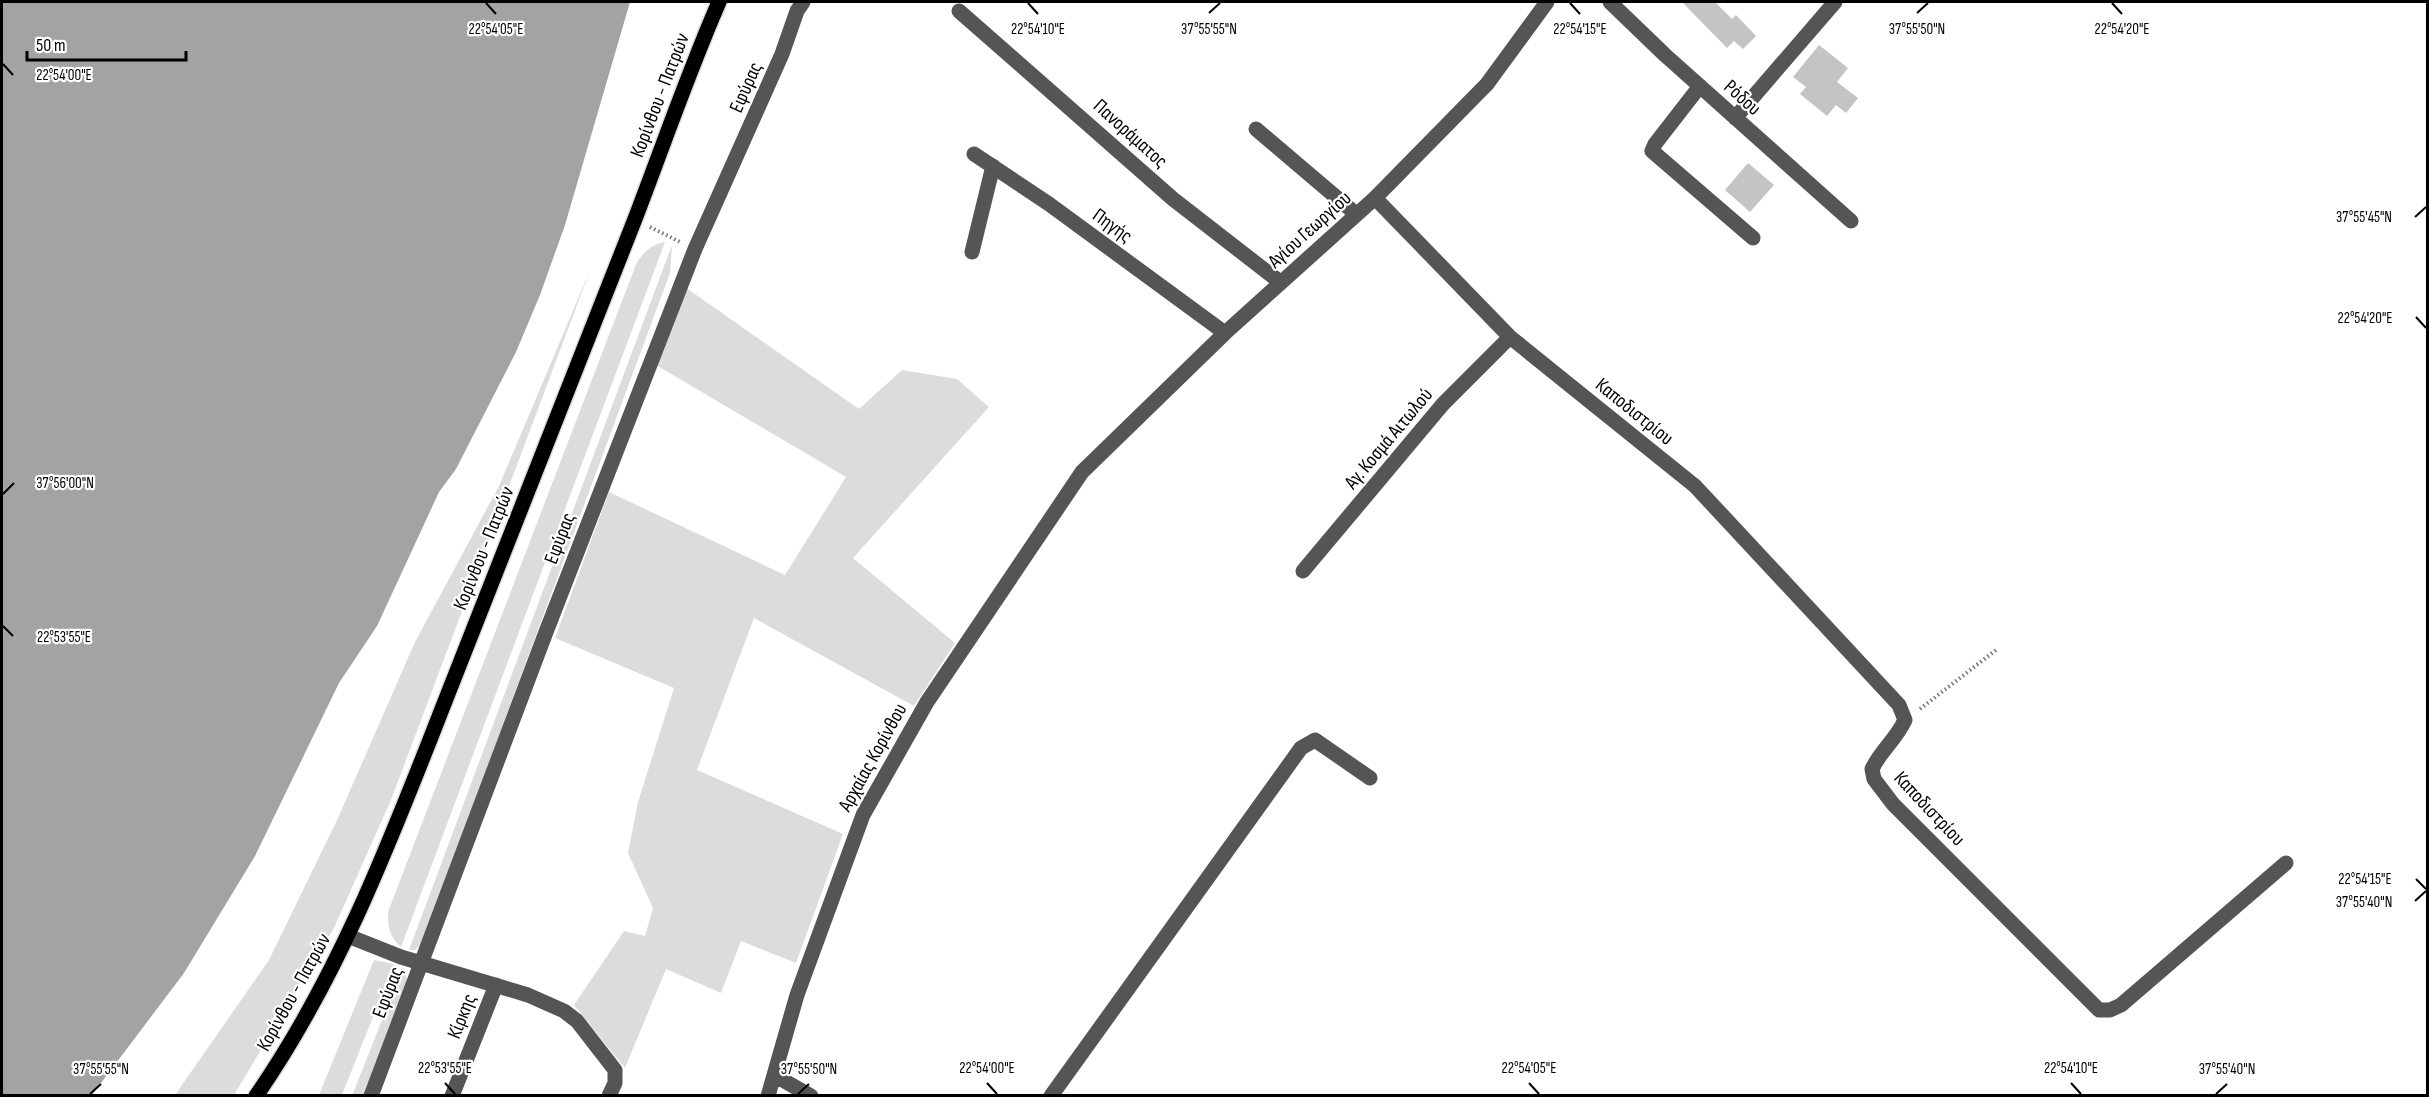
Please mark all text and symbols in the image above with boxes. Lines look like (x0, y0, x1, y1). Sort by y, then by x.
text: 22°54'05"E (469, 20, 523, 39)
text: 22°54'10"E (1011, 20, 1065, 39)
text: 37°55'55"N (1181, 20, 1237, 39)
text: 22°54'15"E (1553, 20, 1607, 39)
text: 37°55'50"N (1889, 20, 1945, 39)
text: 22°54'20"E (2095, 20, 2149, 39)
scale bar (27, 24, 186, 62)
street label: Κορίνθου - Πατρών (625, 30, 695, 161)
text: 50 m (36, 35, 66, 56)
street label: Εφύρας (724, 58, 768, 116)
text: 22°54'00"E (36, 66, 92, 85)
street label: Ρόδου (1719, 75, 1766, 121)
street label: Πανοράματος (1088, 94, 1172, 173)
street label: Αγίου Γεωργίου (1262, 186, 1356, 274)
street label: Πηγής (1088, 203, 1137, 248)
text: 37°55'45"N (2336, 208, 2392, 227)
text: 22°54'20"E (2338, 309, 2392, 328)
street label: Καποδιστρίου (1591, 373, 1678, 450)
street label: Αγ. Κοσμά Αιτωλού (1339, 383, 1438, 495)
text: 37°56'00"N (36, 474, 94, 493)
street label: Κορίνθου - Πατρών (448, 483, 520, 614)
street label: Εφύρας (539, 509, 581, 567)
text: 22°53'55"E (37, 628, 91, 647)
street label: Αρχαίας Κορίνθου (833, 699, 912, 817)
street label: Καποδιστρίου (1889, 766, 1970, 851)
text: 22°54'15"E (2338, 870, 2392, 889)
text: 37°55'40"N (2336, 893, 2392, 912)
street label: Κορίνθου - Πατρών (252, 929, 336, 1056)
street label: Εφύρας (367, 963, 409, 1021)
street label: Κίρκης (442, 990, 482, 1042)
text: 22°53'55"E (418, 1059, 472, 1078)
text: 22°54'00"E (959, 1059, 1015, 1078)
text: 22°54'05"E (1502, 1059, 1556, 1078)
text: 22°54'10"E (2044, 1059, 2098, 1078)
text: 37°55'55"N (73, 1060, 129, 1079)
text: 37°55'50"N (781, 1060, 837, 1079)
text: 37°55'40"N (2199, 1060, 2255, 1079)

